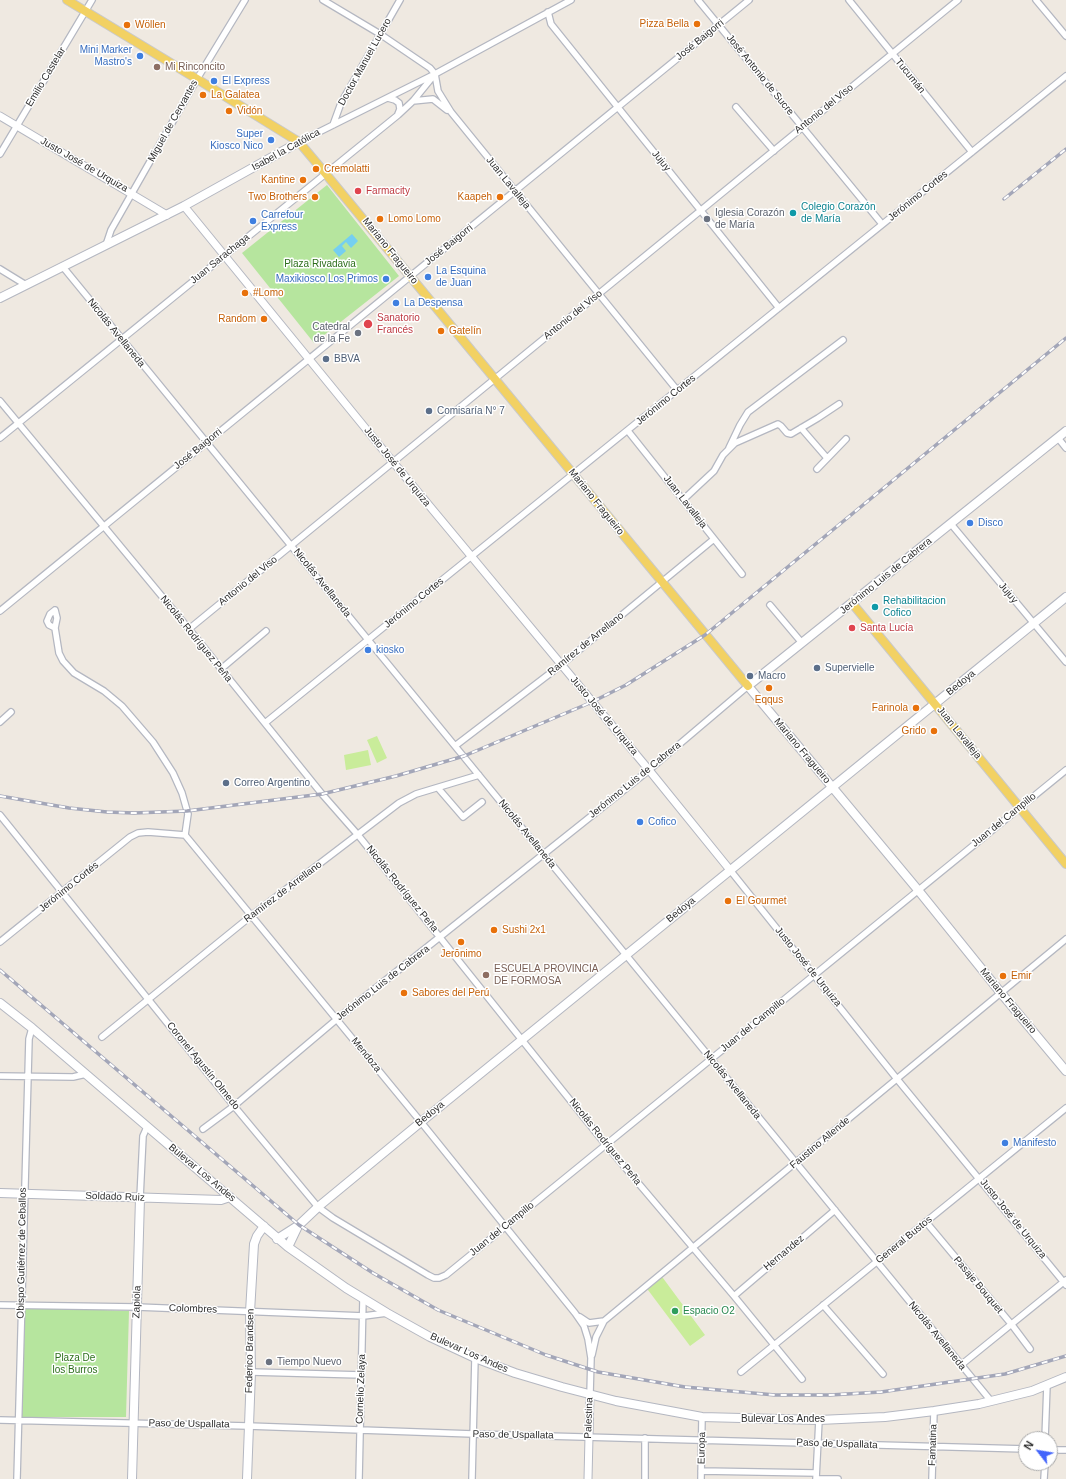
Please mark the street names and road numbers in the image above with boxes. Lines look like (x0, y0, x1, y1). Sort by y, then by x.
street label: Doctor Manuel Lucero (336, 16, 394, 108)
street label: José Baigorri (674, 17, 726, 63)
street label: José Antonio de Sucre (724, 32, 796, 118)
street label: Emilio Castelar (24, 45, 68, 109)
street label: Tucumán (892, 56, 928, 96)
street label: Miguel de Cervantes (146, 78, 200, 164)
street label: Antonio del Viso (792, 82, 856, 136)
street label: Isabel la Católica (250, 126, 322, 174)
street label: Justo José de Urquiza (38, 135, 130, 195)
street label: Jujuy (649, 148, 673, 174)
street label: Juan Lavalleja (483, 154, 533, 212)
street label: Jerónimo Cortes (886, 168, 950, 224)
street label: Mariano Fragueiro (360, 215, 420, 287)
street label: José Baigorri (423, 222, 475, 268)
street label: Juan Sarachaga (188, 231, 252, 287)
street label: Antonio del Viso (541, 288, 605, 342)
street label: Nicolás Avellaneda (85, 296, 147, 370)
street label: Jerónimo Cortes (634, 372, 698, 428)
street label: Justo José de Urquiza (361, 425, 433, 509)
street label: José Baigorri (172, 426, 224, 472)
street label: Mariano Fragueiro (566, 466, 626, 538)
street label: Juan Lavalleja (661, 473, 709, 531)
street label: Jerónimo Luis de Cabrera (838, 535, 934, 617)
street label: Nicolás Avellaneda (291, 546, 353, 620)
street label: Antonio del Viso (216, 554, 280, 608)
street label: Jerónimo Cortes (382, 575, 446, 631)
street label: Jujuy (996, 580, 1020, 606)
street label: Nicolás Rodríguez Peña (157, 593, 235, 685)
street label: Ramírez de Arrellano (546, 610, 626, 678)
street label: Bedoya (944, 668, 978, 698)
street label: Justo José de Urquiza (568, 674, 640, 758)
street label: Juan Lavalleja (934, 704, 984, 762)
street label: Mariano Fragueiro (771, 716, 833, 786)
street label: Jerónimo Luis de Cabrera (587, 739, 683, 821)
street label: Juan del Campillo (969, 790, 1039, 850)
street label: Nicolás Avellaneda (496, 797, 558, 871)
street label: Nicolás Rodríguez Peña (363, 843, 441, 935)
street label: Jerónimo Cortés (37, 859, 101, 915)
street label: Ramírez de Arrellano (242, 859, 324, 925)
street label: Bedoya (664, 895, 698, 925)
street label: Justo José de Urquiza (772, 925, 844, 1009)
street label: Jerónimo Luis de Cabrera (334, 943, 432, 1023)
street label: Mariano Fragueiro (977, 966, 1039, 1036)
street label: Juan del Campillo (718, 995, 788, 1055)
street label: Coronel Agustín Olmedo (164, 1020, 242, 1112)
street label: Mendoza (348, 1035, 384, 1075)
street label: Nicolás Avellaneda (701, 1048, 763, 1122)
street label: Nicolás Rodríguez Peña (566, 1096, 644, 1188)
street label: Bedoya (413, 1099, 447, 1129)
street label: Faustino Allende (788, 1114, 852, 1172)
street label: Bulevar Los Andes (166, 1141, 238, 1205)
street label: Justo José de Urquiza (977, 1177, 1049, 1261)
street label: Obispo Gutiérrez de Ceballos (15, 1187, 29, 1319)
street label: Soldado Ruiz (85, 1190, 145, 1204)
street label: Juan del Campillo (467, 1199, 537, 1259)
street label: General Bustos (873, 1214, 935, 1266)
street label: Hernandez (761, 1233, 807, 1273)
street label: Pasaje Bouquet (951, 1254, 1005, 1316)
street label: Zapiola (130, 1285, 144, 1319)
street label: Nicolás Avellaneda (906, 1299, 968, 1373)
street label: Colombres (169, 1302, 217, 1316)
street label: Federico Brandsen (243, 1309, 257, 1393)
street label: Bulevar Los Andes (428, 1330, 510, 1376)
street label: Cornelio Zelaya (354, 1354, 368, 1424)
street label: Palestina (582, 1397, 596, 1439)
street label: Bulevar Los Andes (741, 1413, 825, 1425)
street label: Paso de Uspallata (148, 1417, 230, 1431)
street label: Famatina (926, 1424, 940, 1466)
street label: Paso de Uspallata (472, 1428, 554, 1442)
street label: Europa (696, 1432, 708, 1464)
street label: Paso de Uspallata (796, 1437, 878, 1451)

